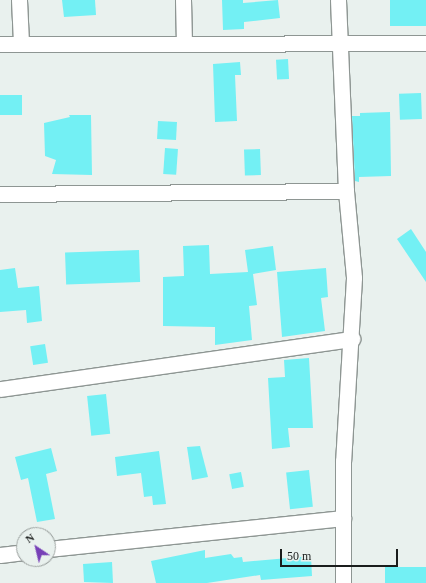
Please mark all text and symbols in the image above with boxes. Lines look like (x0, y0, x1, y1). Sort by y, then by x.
north arrow (16, 527, 56, 567)
text: N (23, 531, 36, 545)
scale bar (282, 541, 400, 567)
text: 50 m (287, 549, 311, 563)

